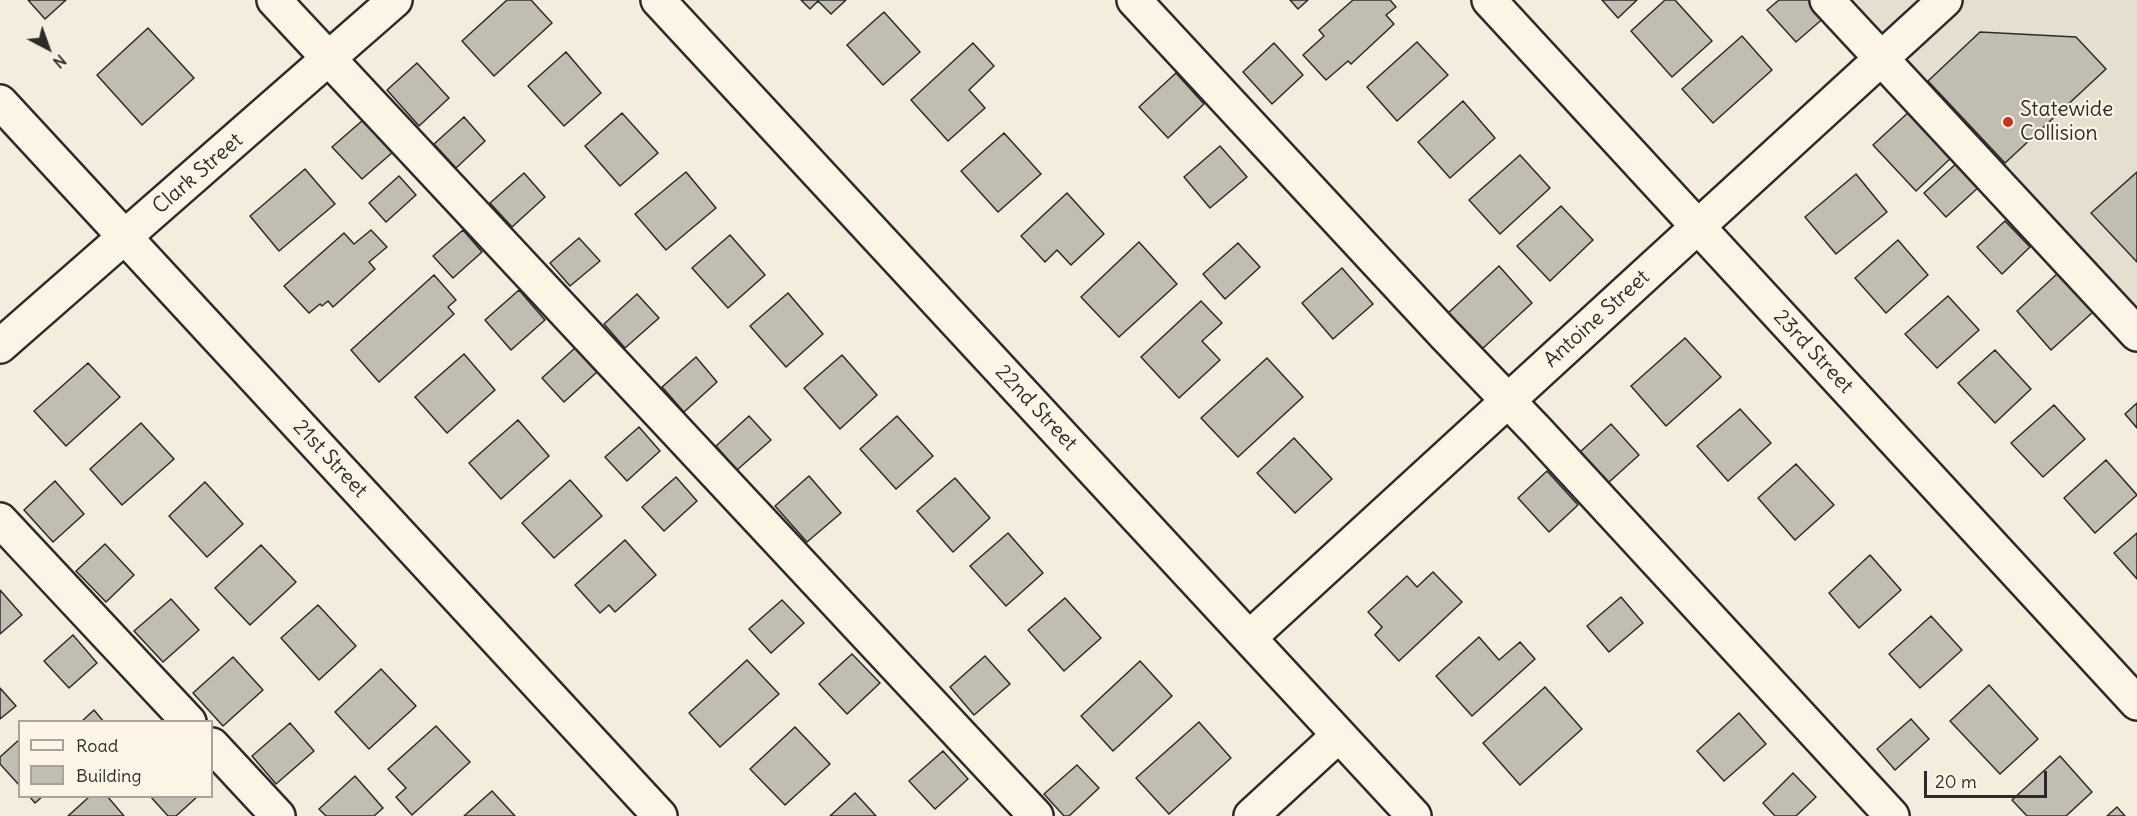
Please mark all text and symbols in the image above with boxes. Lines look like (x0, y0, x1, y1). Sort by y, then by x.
north arrow (18, 18, 78, 78)
text: N (49, 50, 71, 73)
place label: Statewide Collision (2020, 97, 2113, 147)
marker: Statewide Collision (2001, 115, 2015, 129)
street label: Clark Street (148, 128, 248, 220)
street label: Antoine Street (1539, 265, 1655, 373)
street label: 23rd Street (1768, 305, 1858, 399)
street label: 22nd Street (990, 360, 1082, 456)
street label: 21st Street (288, 415, 372, 503)
legend (18, 720, 213, 798)
text: Road (76, 734, 118, 757)
scale bar (1927, 759, 2050, 797)
text: Building (76, 764, 141, 787)
text: 20 m (1935, 770, 1977, 793)

